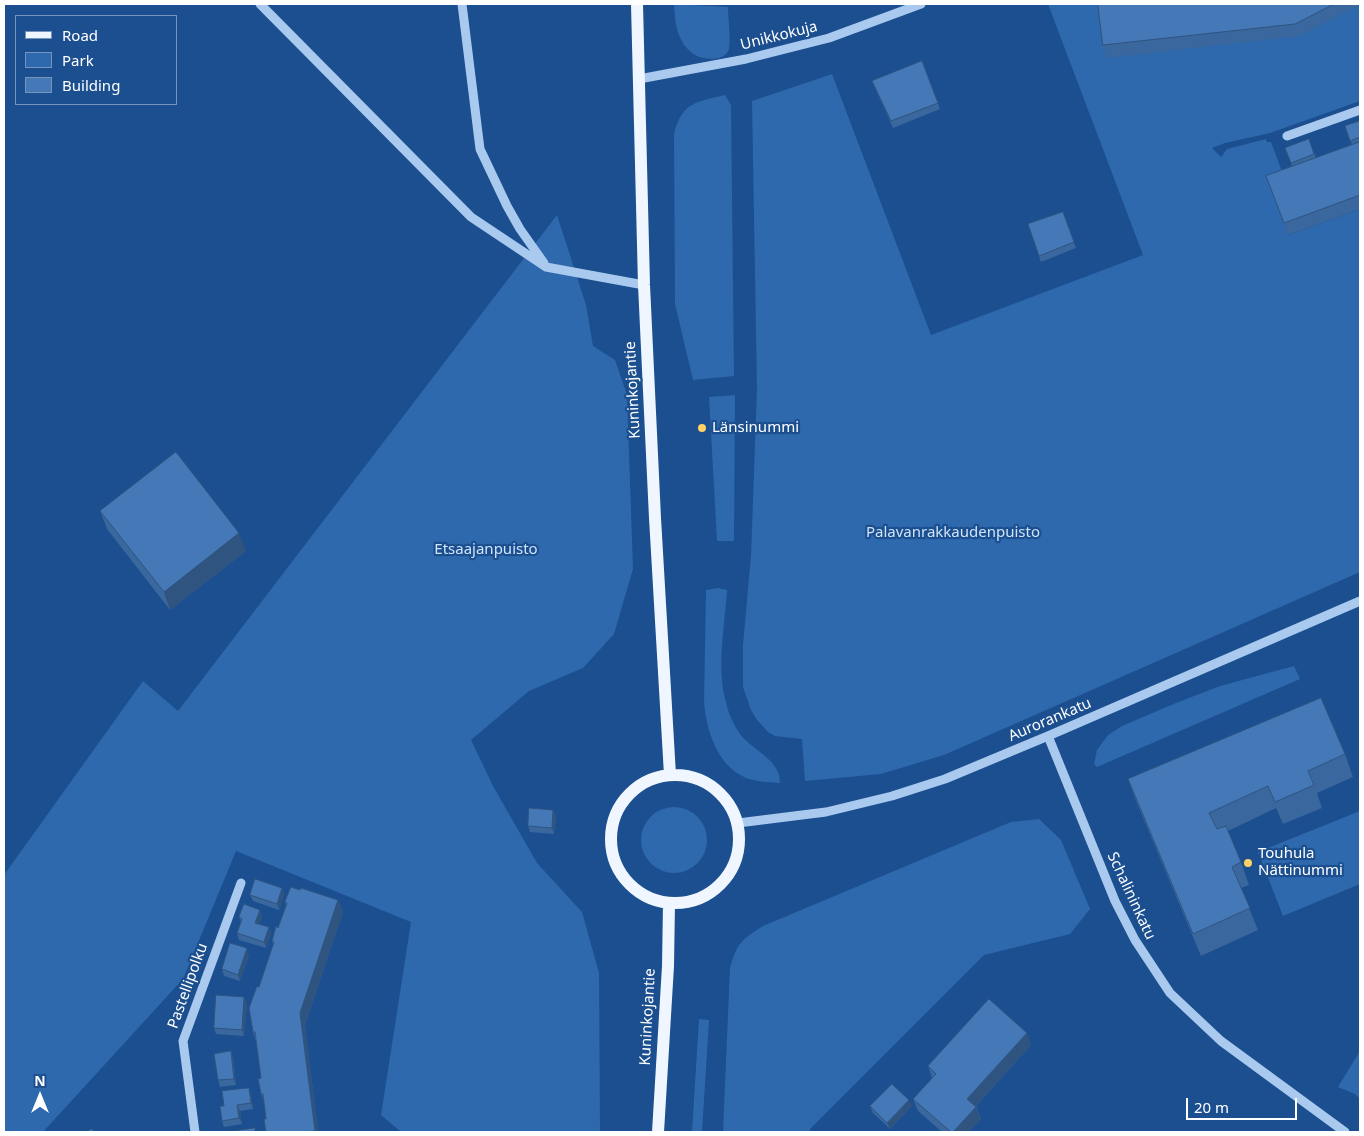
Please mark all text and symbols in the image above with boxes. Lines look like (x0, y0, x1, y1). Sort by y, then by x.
legend (15, 15, 178, 105)
street label: Unikkokuja (739, 18, 819, 54)
text: Road (62, 25, 98, 45)
text: Park (62, 50, 94, 70)
text: Building (62, 75, 120, 95)
street label: Kuninkojantie (621, 341, 645, 439)
place label: Länsinummi (712, 419, 799, 437)
marker: Länsinummi (696, 422, 708, 434)
park label: Palavanrakkaudenpuisto (866, 524, 1040, 542)
park label: Etsaajanpuisto (434, 541, 538, 559)
street label: Aurorankatu (1006, 694, 1094, 746)
place label: Touhula Nättinummi (1258, 845, 1343, 880)
street label: Schalininkatu (1103, 849, 1159, 943)
marker: Touhula Nättinummi (1242, 857, 1254, 869)
street label: Pastellipolku (164, 941, 212, 1031)
street label: Kuninkojantie (636, 968, 660, 1066)
north arrow (15, 1071, 65, 1121)
text: N (34, 1071, 46, 1090)
scale bar (1189, 1088, 1300, 1120)
text: 20 m (1194, 1097, 1229, 1117)

